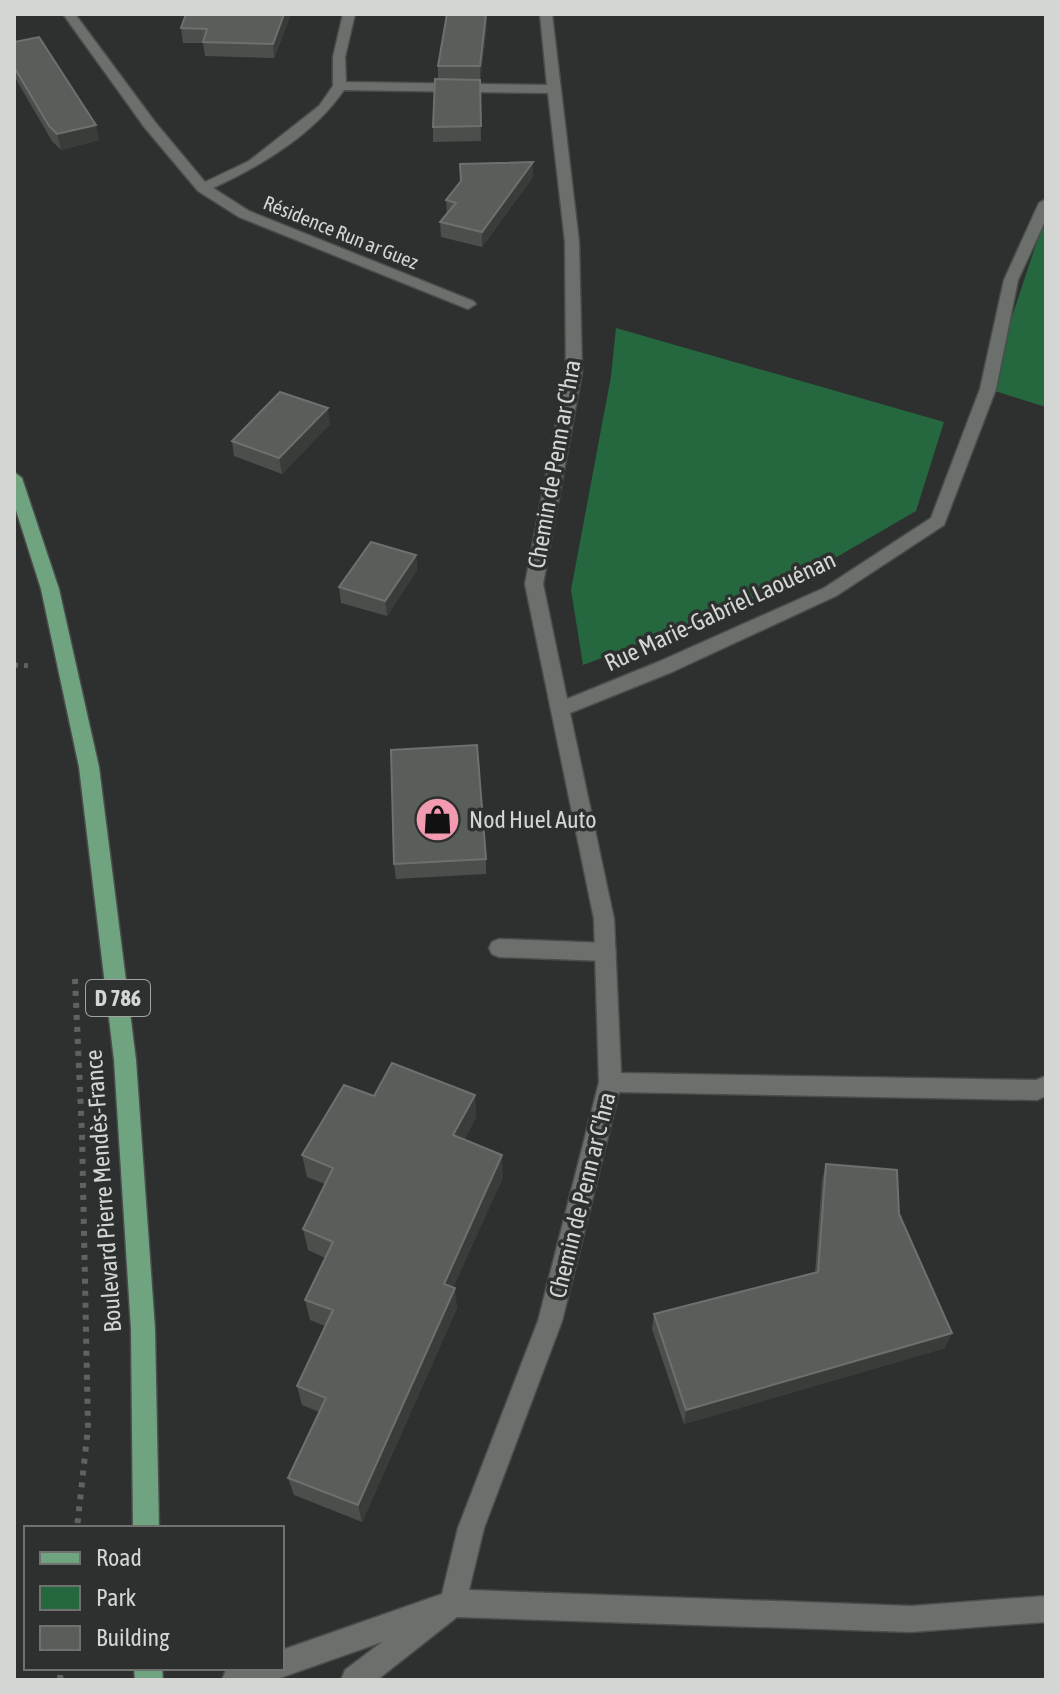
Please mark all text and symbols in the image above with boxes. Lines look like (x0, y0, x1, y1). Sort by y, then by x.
street label: Résidence Run ar Guez (260, 190, 422, 274)
street label: Chemin de Penn ar C'hra (522, 358, 586, 570)
street label: Rue Marie-Gabriel Laouénan (600, 546, 840, 676)
shop icon: Nod Huel Auto (414, 795, 462, 843)
place label: Nod Huel Auto (469, 806, 597, 833)
road number: D 786 (86, 980, 150, 1016)
street label: Boulevard Pierre Mendès-France (80, 1049, 126, 1333)
street label: Chemin de Penn ar C'hra (543, 1089, 621, 1301)
legend (24, 1526, 284, 1670)
text: Road (96, 1544, 142, 1571)
text: Park (96, 1584, 137, 1611)
text: Building (96, 1624, 170, 1651)

